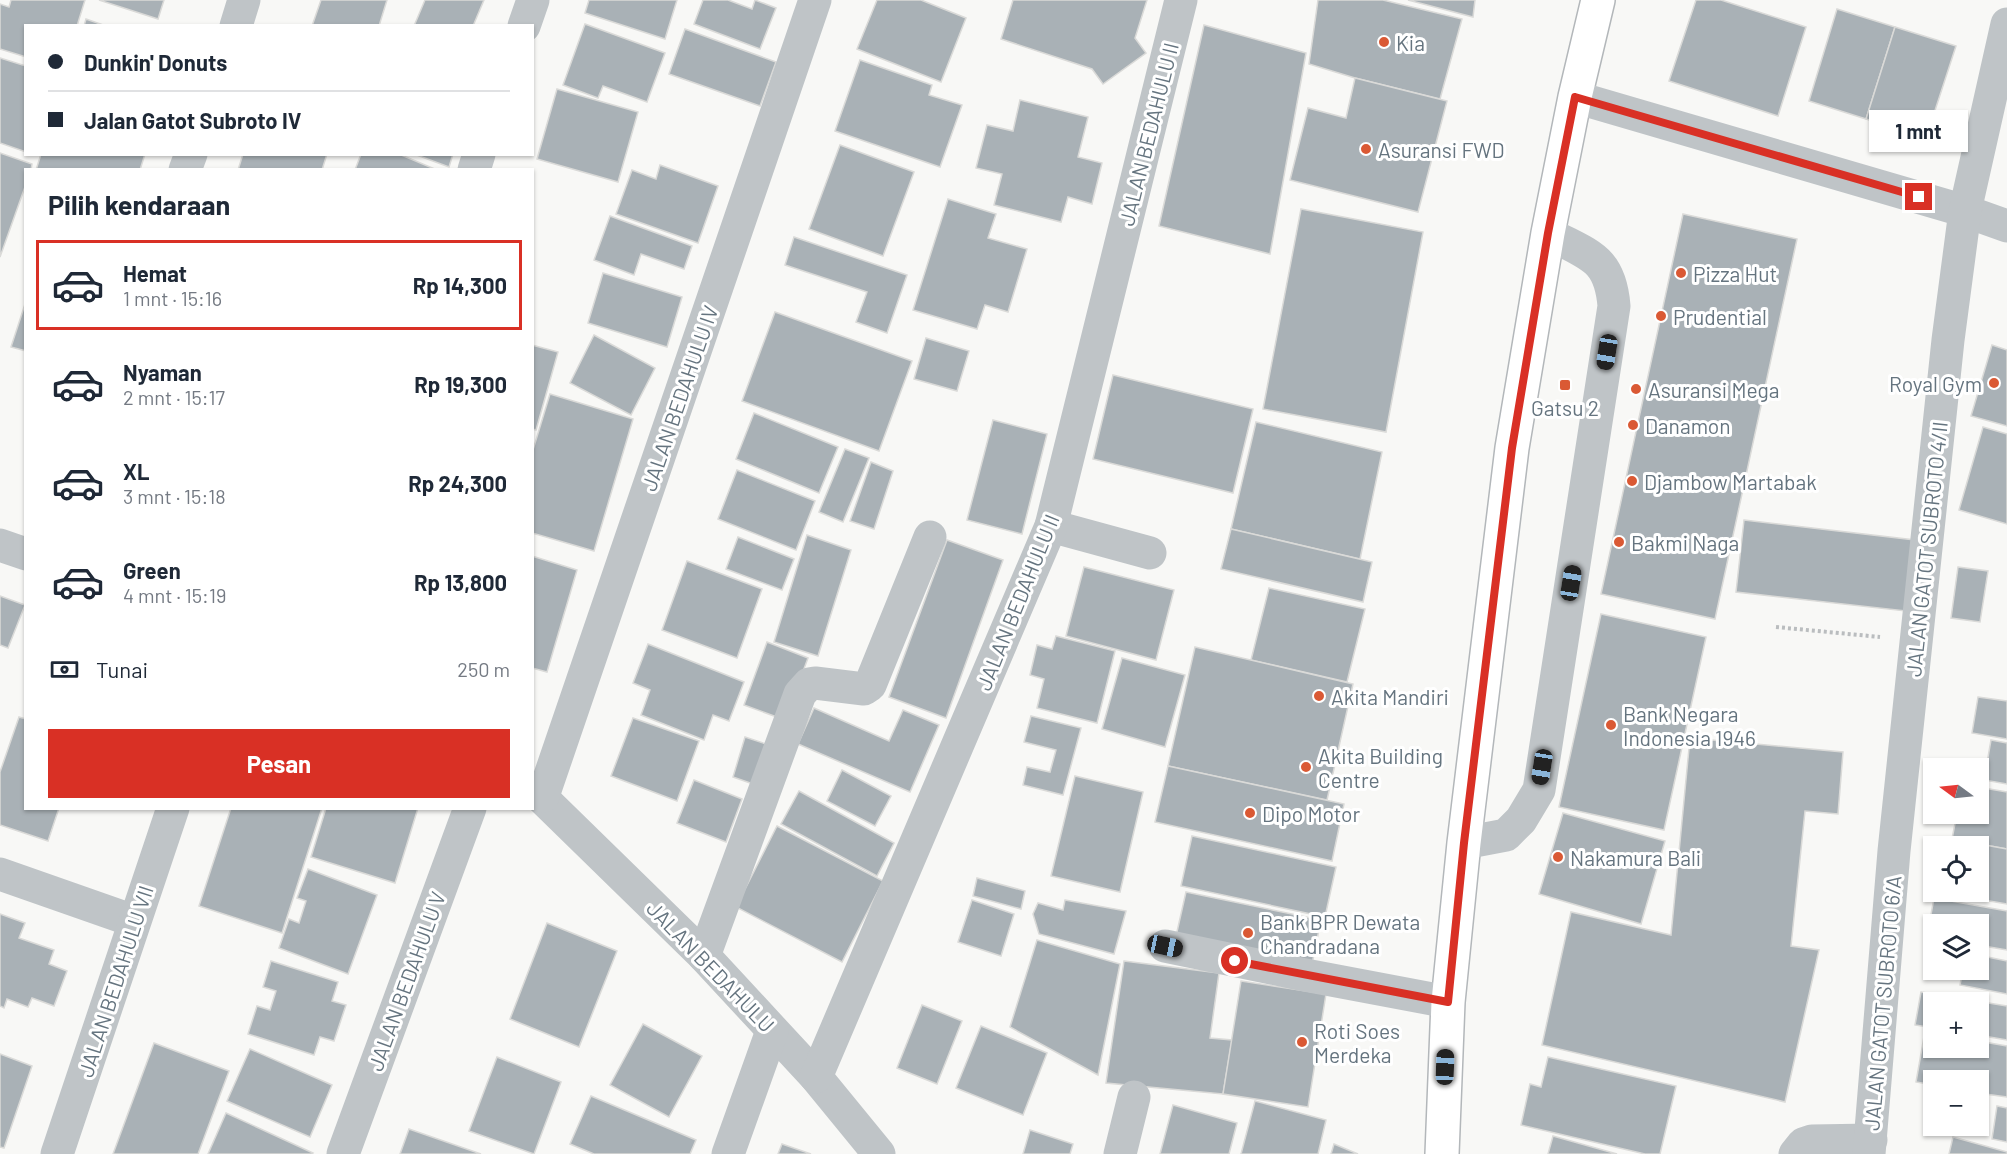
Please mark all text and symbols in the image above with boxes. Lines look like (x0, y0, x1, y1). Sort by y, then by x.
place label: Kia (1396, 30, 1425, 55)
marker: Kia (1377, 35, 1391, 49)
street label: JALAN BEDAHULU II (1113, 40, 1183, 228)
text: Dunkin' Donuts (84, 49, 227, 75)
text: Jalan Gatot Subroto IV (84, 107, 302, 133)
callout: 1 mnt (1870, 110, 1968, 152)
text: 1 mnt (1895, 119, 1942, 143)
place label: Asuransi FWD (1378, 137, 1504, 162)
marker: Asuransi FWD (1359, 142, 1373, 156)
route end (1905, 183, 1932, 210)
text: Pilih kendaraan (48, 188, 230, 220)
icon: car (51, 258, 105, 312)
text: Hemat (123, 260, 187, 286)
place label: Pizza Hut (1693, 261, 1777, 286)
marker: Pizza Hut (1674, 266, 1688, 280)
text: Rp 14,300 (413, 272, 507, 298)
text: 1 mnt · 15:16 (123, 286, 222, 310)
street label: JALAN BEDAHULU IV (635, 302, 723, 494)
place label: Prudential (1673, 304, 1767, 329)
marker: Prudential (1654, 309, 1668, 323)
car (1595, 333, 1619, 371)
icon: car (51, 357, 105, 411)
text: Nyaman (123, 359, 202, 385)
text: Rp 19,300 (414, 371, 507, 397)
place label: Royal Gym (1889, 371, 1982, 396)
marker: Royal Gym (1987, 376, 2001, 390)
place label: Asuransi Mega (1648, 377, 1780, 402)
marker: Gatsu 2 (1558, 378, 1572, 392)
marker: Asuransi Mega (1629, 382, 1643, 396)
text: 2 mnt · 15:17 (123, 385, 225, 409)
place label: Gatsu 2 (1531, 395, 1599, 420)
place label: Danamon (1645, 413, 1731, 438)
marker: Danamon (1626, 418, 1640, 432)
street label: JALAN GATOT SUBROTO 4/II (1900, 420, 1952, 678)
icon: car (51, 456, 105, 510)
text: XL (123, 458, 149, 484)
place label: Djambow Martabak (1644, 469, 1817, 494)
text: Rp 24,300 (408, 470, 507, 496)
marker: Djambow Martabak (1625, 474, 1639, 488)
text: 3 mnt · 15:18 (123, 484, 226, 508)
street label: JALAN BEDAHULU II (970, 510, 1064, 694)
place label: Bakmi Naga (1631, 530, 1739, 555)
marker: Bakmi Naga (1612, 535, 1626, 549)
icon: car (51, 555, 105, 609)
text: Green (123, 557, 181, 583)
car (1559, 564, 1583, 602)
text: Rp 13,800 (414, 569, 507, 595)
text: 4 mnt · 15:19 (123, 583, 226, 607)
icon: cash (48, 653, 81, 686)
text: Tunai (96, 656, 148, 682)
text: 250 m (457, 657, 510, 681)
place label: Akita Mandiri (1331, 684, 1449, 709)
marker: Akita Mandiri (1312, 689, 1326, 703)
place label: Bank Negara Indonesia 1946 (1623, 701, 1756, 750)
marker: Bank Negara Indonesia 1946 (1604, 718, 1618, 732)
button: Pesan (48, 729, 510, 798)
place label: Akita Building Centre (1318, 743, 1443, 792)
car (1530, 748, 1554, 786)
north arrow (1923, 758, 1989, 824)
map controls (1923, 758, 1989, 1136)
marker: Akita Building Centre (1299, 760, 1313, 774)
place label: Dipo Motor (1262, 801, 1361, 826)
marker: Dipo Motor (1243, 806, 1257, 820)
button: locate (1923, 836, 1989, 902)
place label: Nakamura Bali (1570, 845, 1701, 870)
marker: Nakamura Bali (1551, 850, 1565, 864)
street label: JALAN GATOT SUBROTO 6/A (1858, 874, 1906, 1132)
street label: JALAN BEDAHULU VII (72, 882, 158, 1080)
street label: JALAN BEDAHULU V (362, 888, 450, 1074)
street label: JALAN BEDAHULU (642, 895, 780, 1037)
place label: Bank BPR Dewata Chandradana (1260, 909, 1420, 958)
button: layers (1923, 914, 1989, 980)
marker: Bank BPR Dewata Chandradana (1241, 926, 1255, 940)
car (1146, 933, 1184, 959)
route start (1221, 947, 1248, 974)
button: + (1923, 992, 1989, 1058)
place label: Roti Soes Merdeka (1314, 1018, 1400, 1067)
marker: Roti Soes Merdeka (1295, 1035, 1309, 1049)
car (1435, 1049, 1455, 1085)
button: − (1923, 1070, 1989, 1136)

